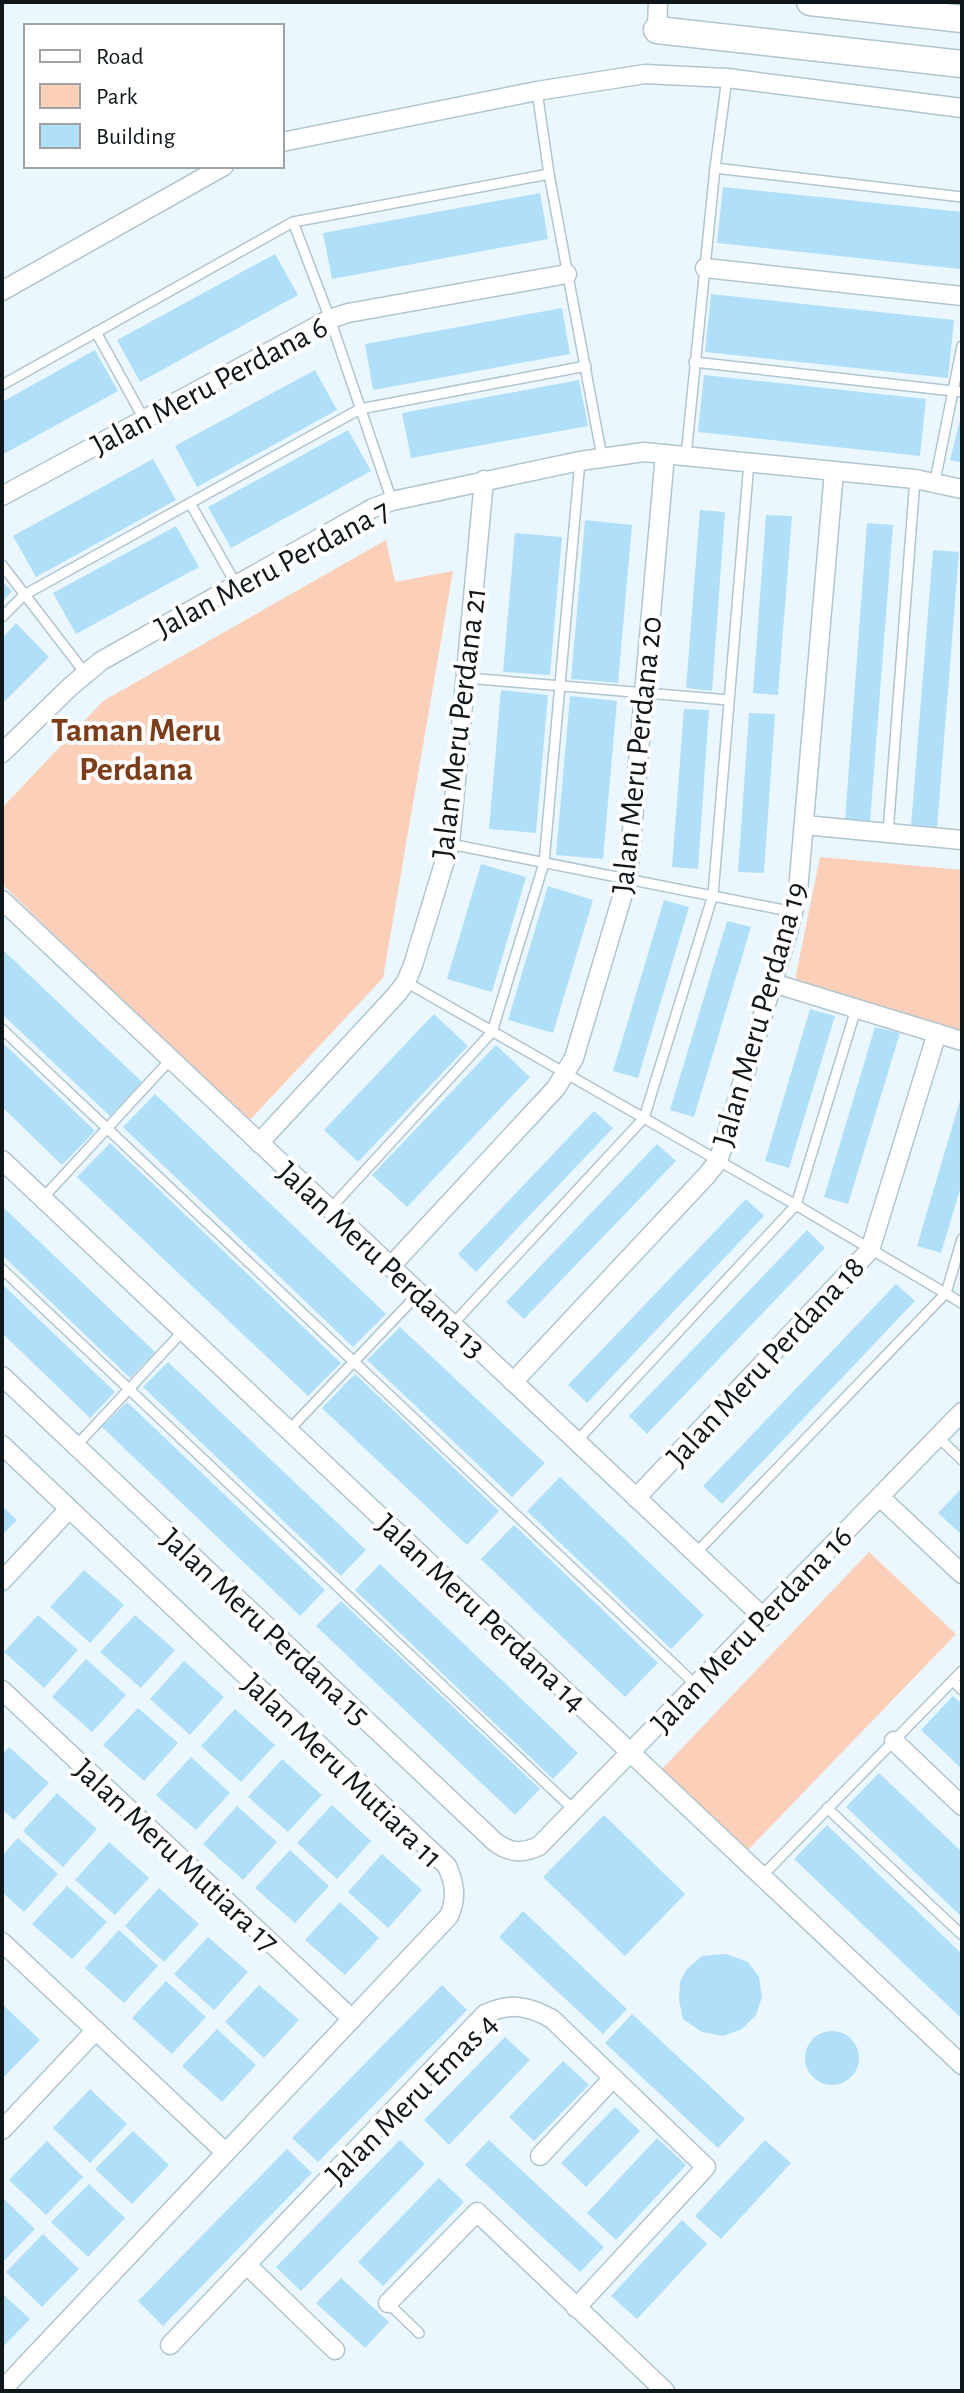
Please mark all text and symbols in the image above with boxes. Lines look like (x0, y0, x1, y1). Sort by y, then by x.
legend (24, 24, 284, 168)
text: Road (96, 45, 144, 69)
text: Park (96, 85, 137, 109)
text: Building (96, 125, 175, 149)
street label: Jalan Meru Perdana 6 (86, 310, 333, 462)
street label: Jalan Meru Perdana 7 (150, 494, 395, 644)
street label: Jalan Meru Perdana 21 (426, 586, 492, 861)
street label: Jalan Meru Perdana 20 (607, 615, 667, 895)
district label: Taman Meru Perdana (51, 714, 221, 787)
street label: Jalan Meru Perdana 19 (707, 878, 813, 1150)
street label: Jalan Meru Perdana 13 (271, 1155, 492, 1364)
street label: Jalan Meru Perdana 18 (661, 1251, 871, 1473)
street label: Jalan Meru Perdana 14 (370, 1508, 592, 1718)
street label: Jalan Meru Perdana 16 (645, 1520, 858, 1739)
street label: Jalan Meru Perdana 15 (155, 1522, 376, 1731)
street label: Jalan Meru Mutiara 11 (236, 1667, 449, 1874)
street label: Jalan Meru Mutiara 17 (68, 1753, 285, 1959)
street label: Jalan Meru Emas 4 (320, 2007, 503, 2190)

